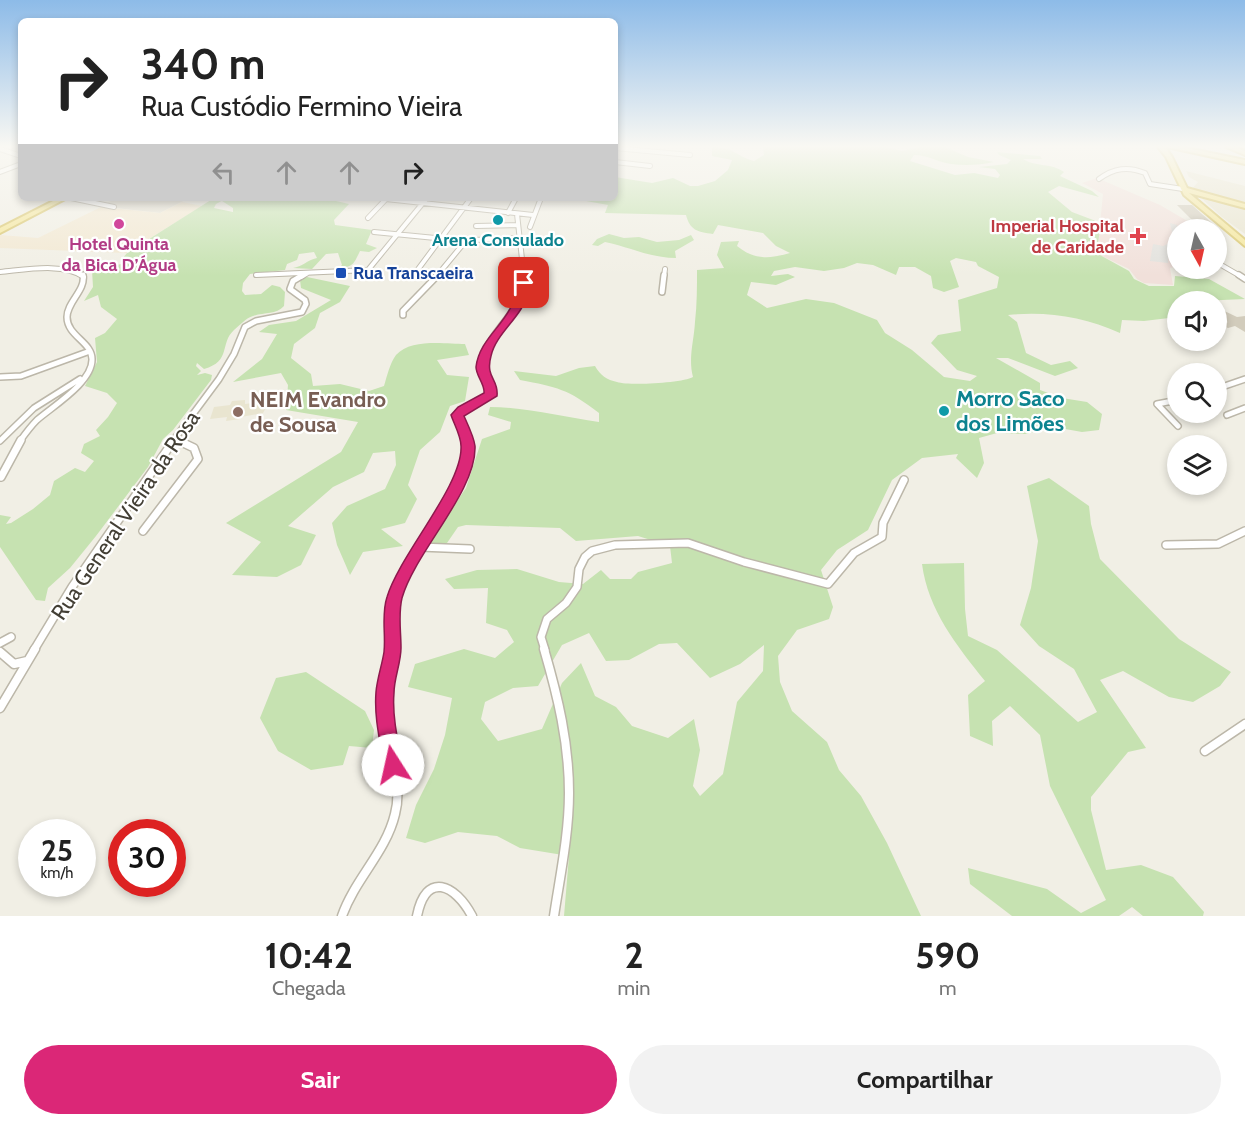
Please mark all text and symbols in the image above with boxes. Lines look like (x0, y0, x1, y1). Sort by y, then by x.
text: 340 m (141, 38, 265, 90)
icon: right (42, 42, 120, 120)
text: Rua Custódio Fermino Vieira (141, 90, 462, 123)
icon: left (207, 156, 240, 189)
icon: ahead (270, 156, 303, 189)
icon: ahead (333, 156, 366, 189)
icon: right (396, 156, 429, 189)
marker: Arena Consulado (491, 213, 505, 227)
place label: Imperial Hospital de Caridade (991, 215, 1124, 258)
marker: Hotel Quinta da Bica D’Água (112, 217, 126, 231)
north arrow (1167, 219, 1227, 279)
map controls (1167, 219, 1227, 495)
marker: Imperial Hospital de Caridade (1129, 227, 1147, 245)
place label: Arena Consulado (432, 229, 564, 251)
place label: Hotel Quinta da Bica D’Água (61, 233, 177, 276)
pin (498, 257, 549, 308)
place label: Rua Transcaeira (353, 262, 473, 284)
marker: Rua Transcaeira (334, 266, 348, 280)
icon: arrive (507, 266, 540, 299)
button: sound (1167, 291, 1227, 351)
button: search (1167, 363, 1227, 423)
place label: Morro Saco dos Limões (956, 385, 1065, 437)
place label: NEIM Evandro de Sousa (250, 386, 386, 438)
marker: Morro Saco dos Limões (937, 404, 951, 418)
street label: Rua General Vieira da Rosa (45, 405, 206, 625)
marker: NEIM Evandro de Sousa (231, 405, 245, 419)
button: layers (1167, 435, 1227, 495)
position arrow (361, 733, 425, 797)
speed limit sign: 30 (108, 819, 186, 897)
text: 25 (41, 832, 73, 869)
text: km/h (41, 864, 73, 882)
text: 10:42 (265, 933, 353, 977)
text: 2 (625, 933, 644, 977)
text: 590 (915, 933, 980, 977)
text: Chegada (272, 976, 346, 1000)
text: min (618, 976, 651, 1000)
text: m (939, 976, 957, 1000)
button: Sair (24, 1045, 617, 1114)
button: Compartilhar (629, 1045, 1221, 1114)

